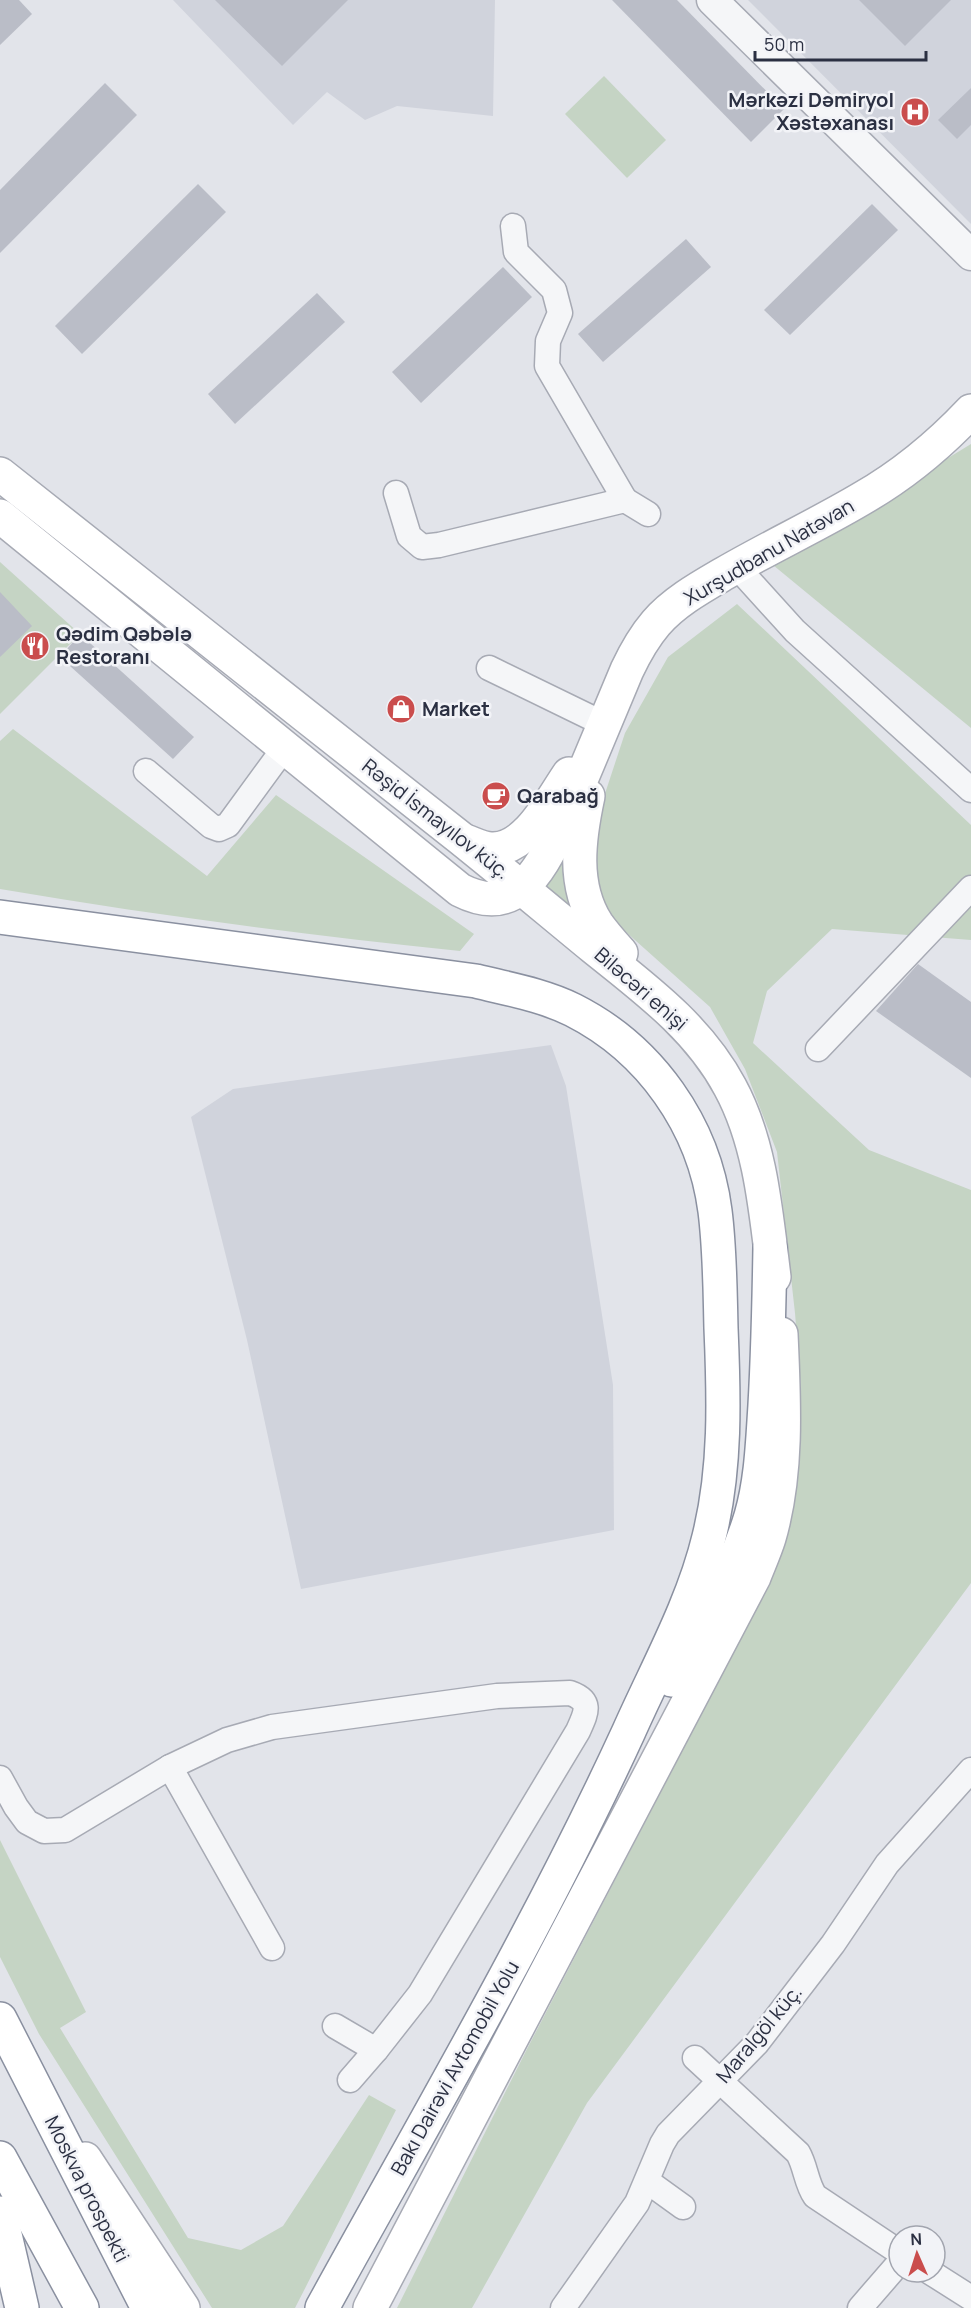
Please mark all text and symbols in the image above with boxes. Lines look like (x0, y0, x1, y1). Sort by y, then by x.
scale bar (755, 24, 926, 62)
text: 50 m (764, 32, 804, 56)
place label: Mərkəzi Dəmiryol Xəstəxanası (728, 86, 894, 136)
hospital icon: Mərkəzi Dəmiryol Xəstəxanası (899, 96, 931, 128)
street label: Xurşudbanu Natəvan (679, 492, 859, 611)
place label: Qədim Qəbələ Restoranı (56, 620, 192, 670)
restaurant icon: Qədim Qəbələ Restoranı (19, 630, 51, 662)
shop icon: Market (385, 693, 417, 725)
place label: Market (422, 695, 490, 722)
street label: Rəşid İsmayılov küç. (357, 752, 516, 885)
cafe icon: Qarabağ (480, 780, 512, 812)
place label: Qarabağ (517, 782, 599, 809)
street label: Biləcəri enişi (589, 941, 693, 1036)
street label: Bakı Dairəvi Avtomobil Yolu (384, 1956, 525, 2180)
street label: Maralgöl küç. (710, 1979, 808, 2088)
street label: Moskva prospekti (39, 2111, 136, 2267)
north arrow (887, 2224, 947, 2284)
text: N (910, 2228, 923, 2250)

